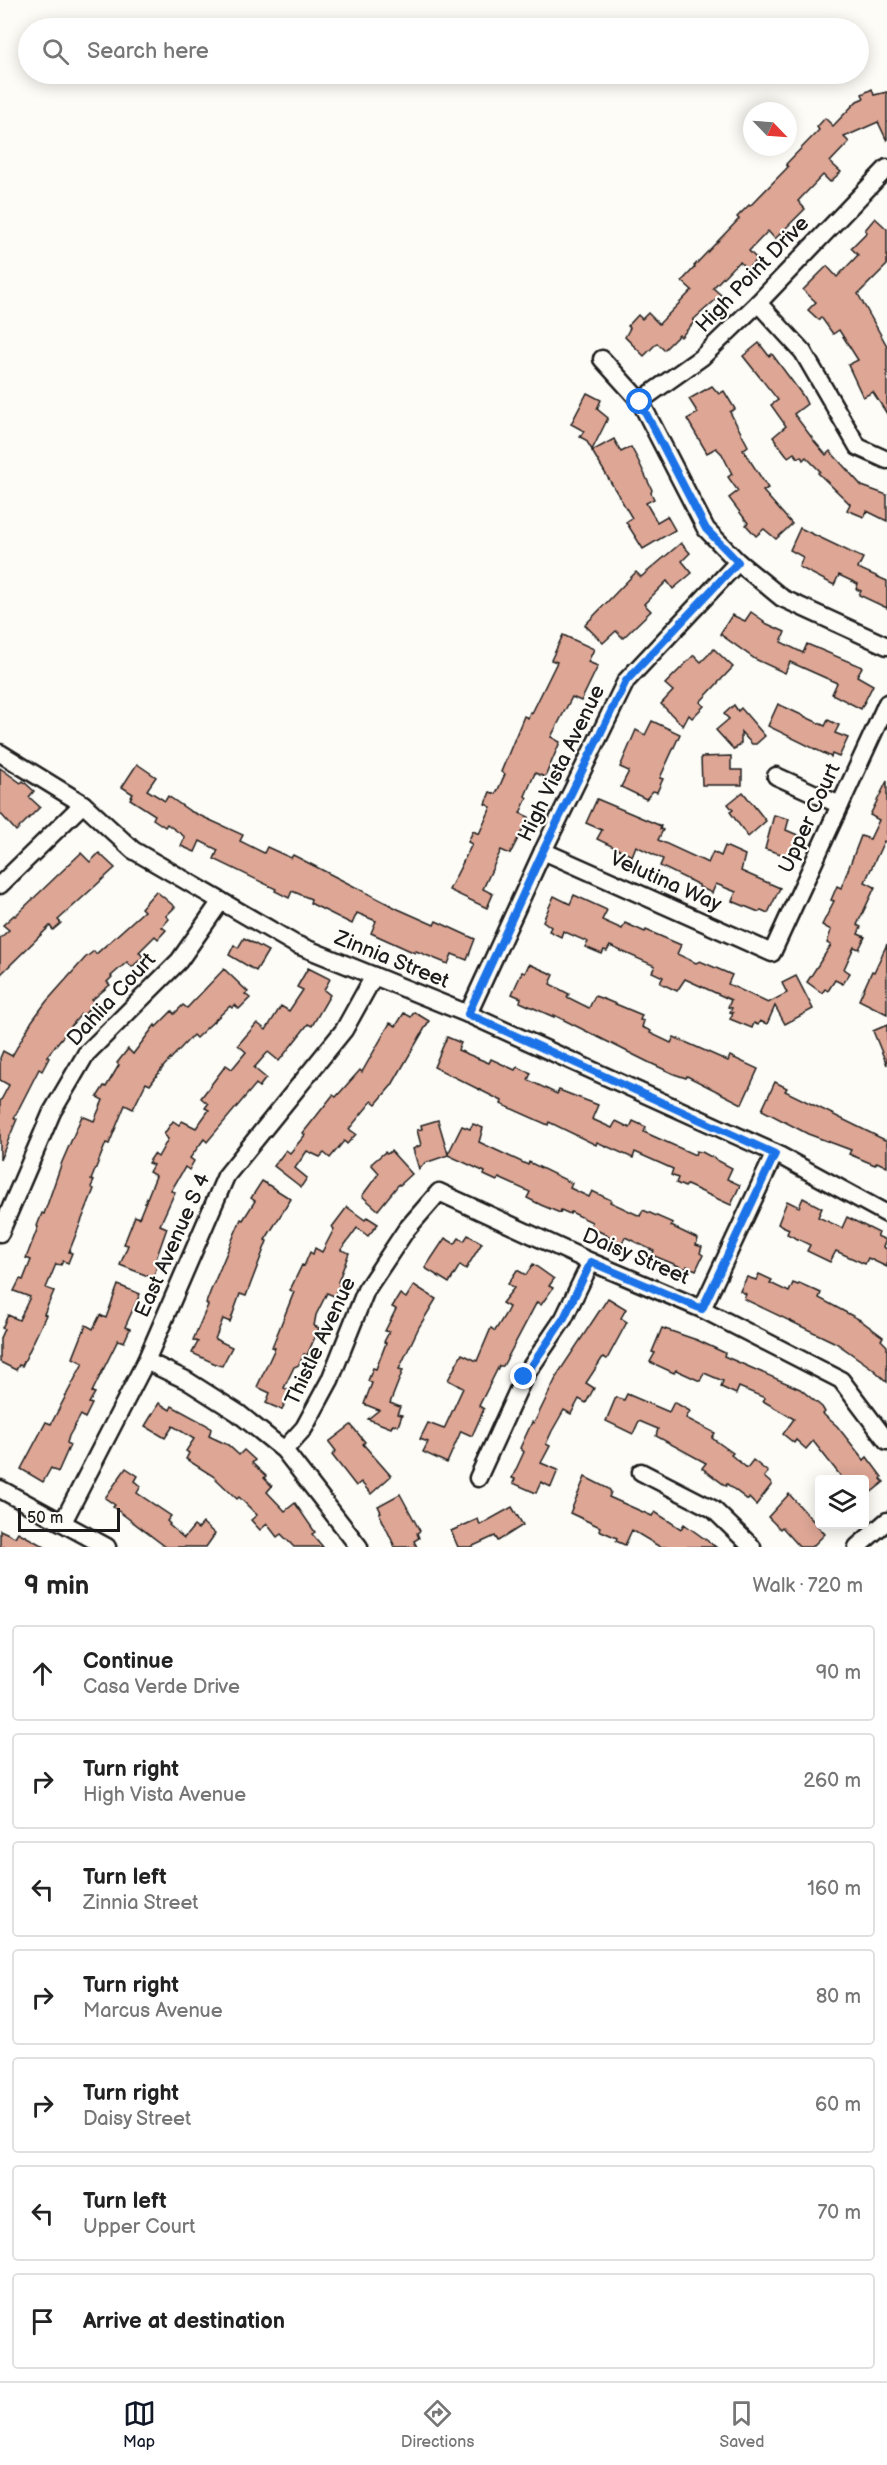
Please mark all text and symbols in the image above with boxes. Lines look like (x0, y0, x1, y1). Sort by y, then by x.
search box (18, 18, 869, 84)
icon: search (39, 35, 72, 68)
text: Search here (87, 38, 209, 65)
north arrow (743, 102, 797, 156)
street label: High Point Drive (690, 211, 814, 338)
route start (626, 388, 652, 414)
street label: High Vista Avenue (513, 681, 610, 846)
street label: Upper Court (773, 759, 846, 877)
street label: Velutina Way (606, 846, 726, 917)
street label: Zinnia Street (330, 925, 453, 994)
street label: Dahlia Court (62, 947, 161, 1051)
street label: East Avenue S 4 (129, 1169, 216, 1321)
street label: Daisy Street (579, 1223, 693, 1290)
street label: Thistle Avenue (280, 1273, 361, 1409)
route end (510, 1363, 536, 1389)
map controls (815, 1475, 869, 1529)
button: layers (815, 1475, 869, 1529)
scale bar (18, 1505, 120, 1532)
text: 50 m (27, 1509, 63, 1528)
text: 9 min (24, 1571, 89, 1602)
text: Walk · 720 m (752, 1574, 863, 1598)
text: Continue (83, 1648, 173, 1675)
icon: ahead (26, 1657, 59, 1690)
text: 90 m (816, 1661, 861, 1685)
text: Casa Verde Drive (83, 1675, 240, 1699)
text: Turn right (83, 1756, 179, 1783)
icon: right (26, 1765, 59, 1798)
text: 260 m (803, 1769, 861, 1793)
text: High Vista Avenue (83, 1783, 246, 1807)
text: Turn left (83, 1864, 167, 1891)
icon: left (26, 1873, 59, 1906)
text: 160 m (807, 1877, 861, 1901)
text: Zinnia Street (83, 1891, 198, 1915)
text: Turn right (83, 1972, 179, 1999)
icon: right (26, 1981, 59, 2014)
text: 80 m (816, 1985, 861, 2009)
text: Marcus Avenue (83, 1999, 223, 2023)
text: Turn right (83, 2080, 179, 2107)
icon: right (26, 2089, 59, 2122)
text: 60 m (815, 2093, 861, 2117)
text: Daisy Street (83, 2107, 191, 2131)
text: Turn left (83, 2188, 167, 2215)
icon: left (26, 2197, 59, 2230)
text: 70 m (817, 2201, 861, 2225)
text: Upper Court (83, 2215, 195, 2239)
icon: arrive (26, 2305, 59, 2338)
text: Arrive at destination (83, 2308, 285, 2335)
tab: Map (123, 2397, 156, 2452)
tab: Directions (401, 2397, 474, 2452)
tab: Saved (719, 2397, 764, 2452)

